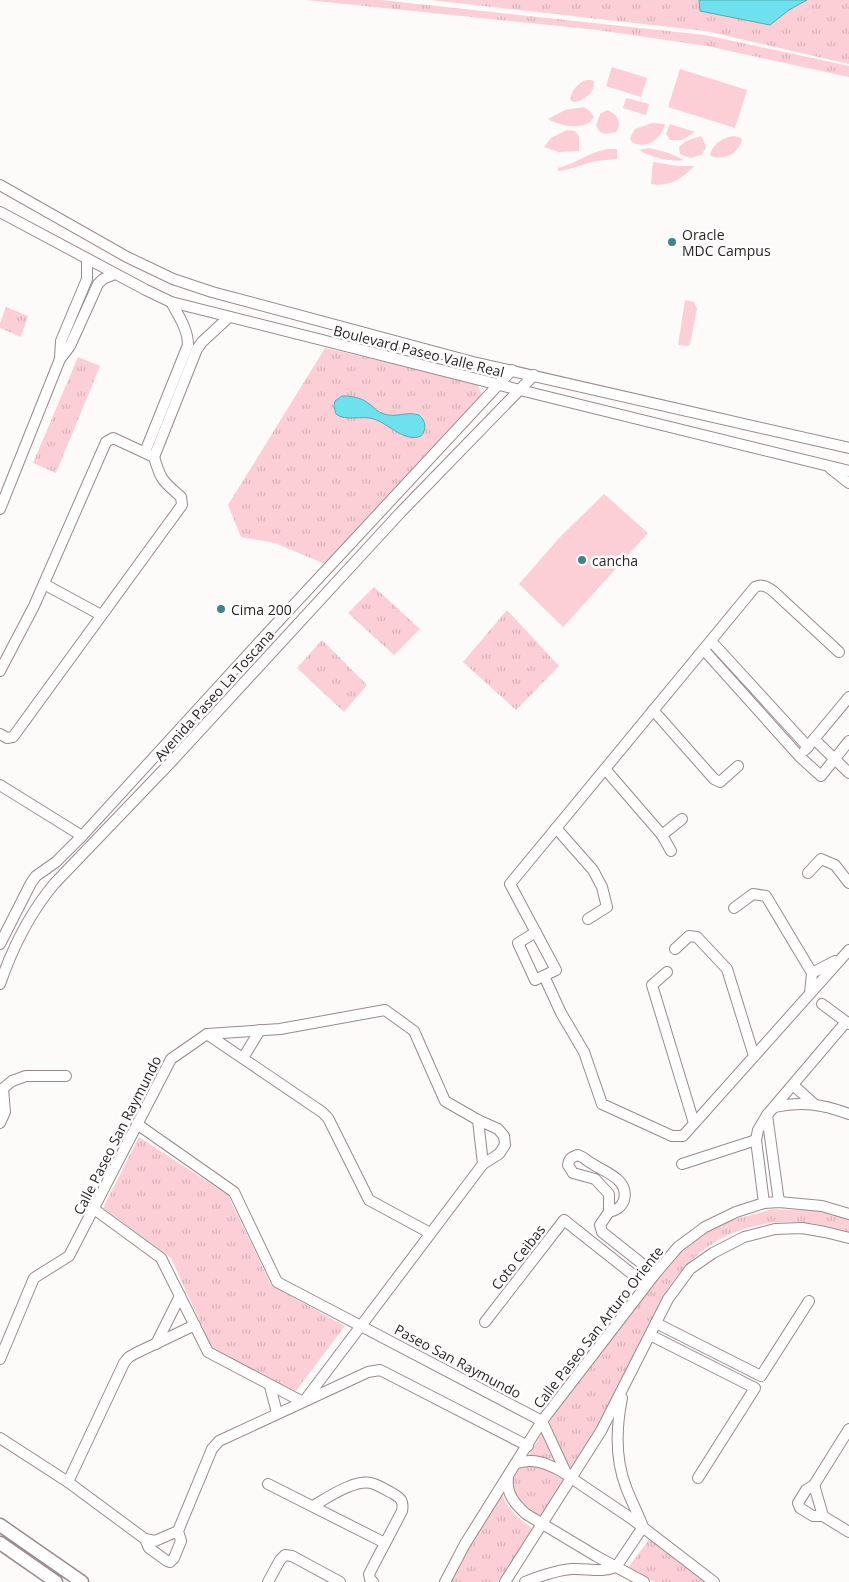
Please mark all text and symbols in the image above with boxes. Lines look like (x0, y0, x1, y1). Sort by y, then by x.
place label: Oracle MDC Campus (682, 225, 771, 260)
marker: Oracle MDC Campus (666, 236, 678, 248)
street label: Boulevard Paseo Valle Real (332, 321, 506, 381)
place label: cancha (592, 551, 638, 570)
marker: cancha (576, 554, 588, 566)
place label: Cima 200 (231, 600, 292, 619)
marker: Cima 200 (215, 603, 227, 615)
street label: Avenida Paseo La Toscana (150, 625, 278, 765)
street label: Calle Paseo San Raymundo (69, 1052, 165, 1218)
street label: Coto Ceibas (487, 1220, 550, 1293)
street label: Calle Paseo San Arturo Oriente (529, 1242, 667, 1412)
street label: Paseo San Raymundo (391, 1320, 525, 1402)

